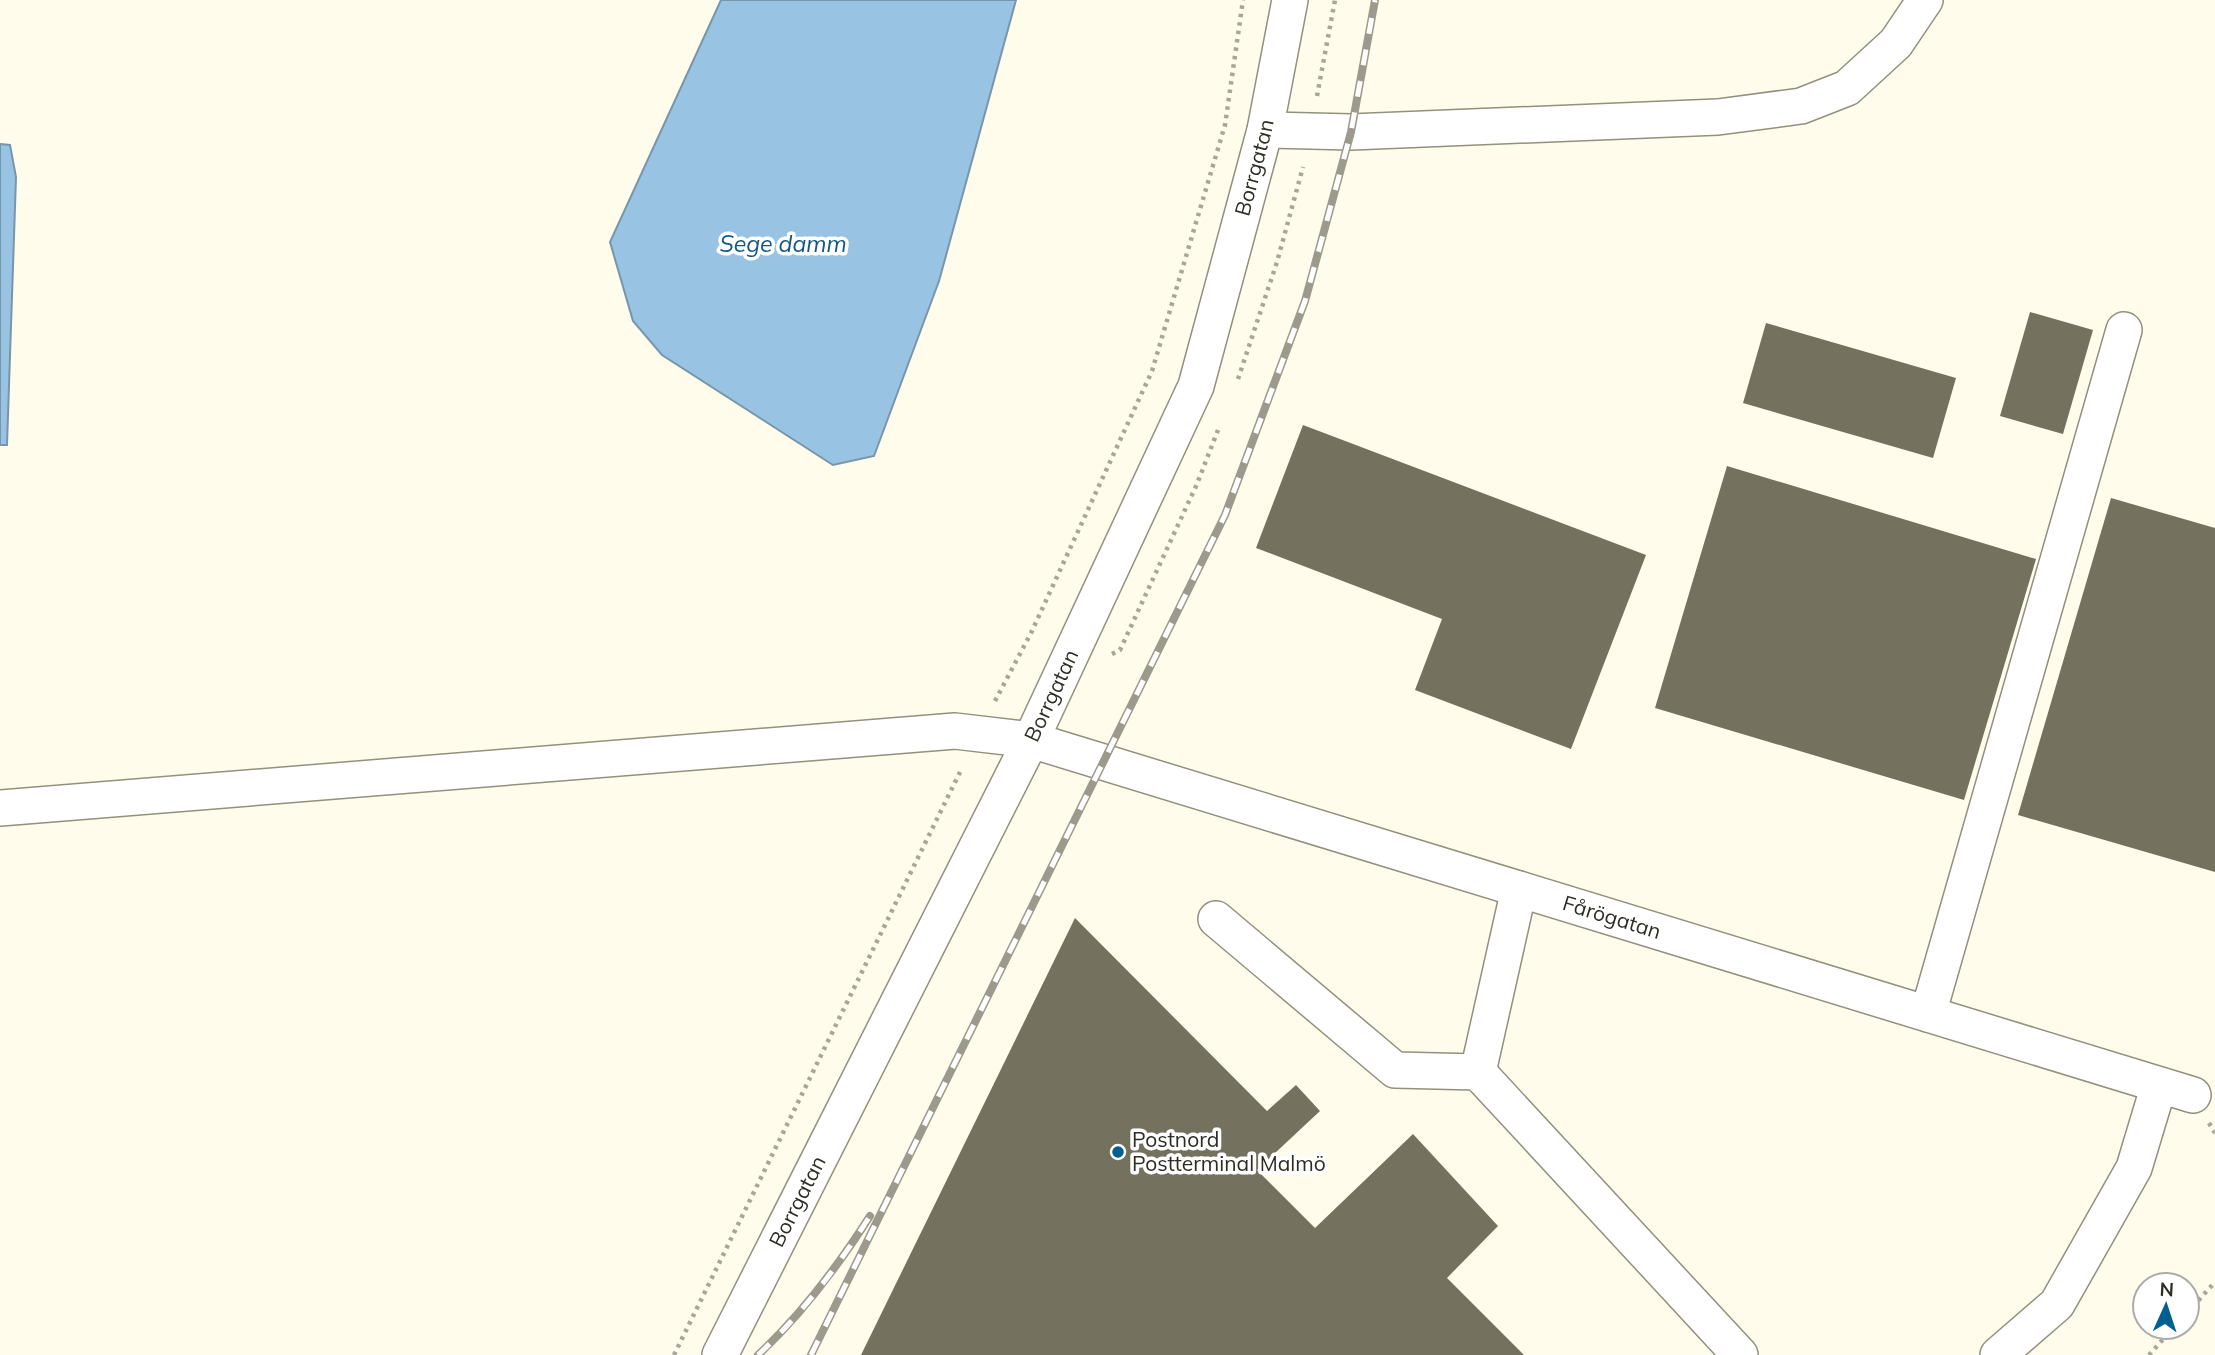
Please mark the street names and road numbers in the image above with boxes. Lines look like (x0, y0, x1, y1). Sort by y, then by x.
street label: Borrgatan (1228, 117, 1279, 218)
street label: Borrgatan (1018, 645, 1083, 746)
street label: Fårögatan (1560, 889, 1664, 944)
street label: Borrgatan (763, 1151, 831, 1251)

